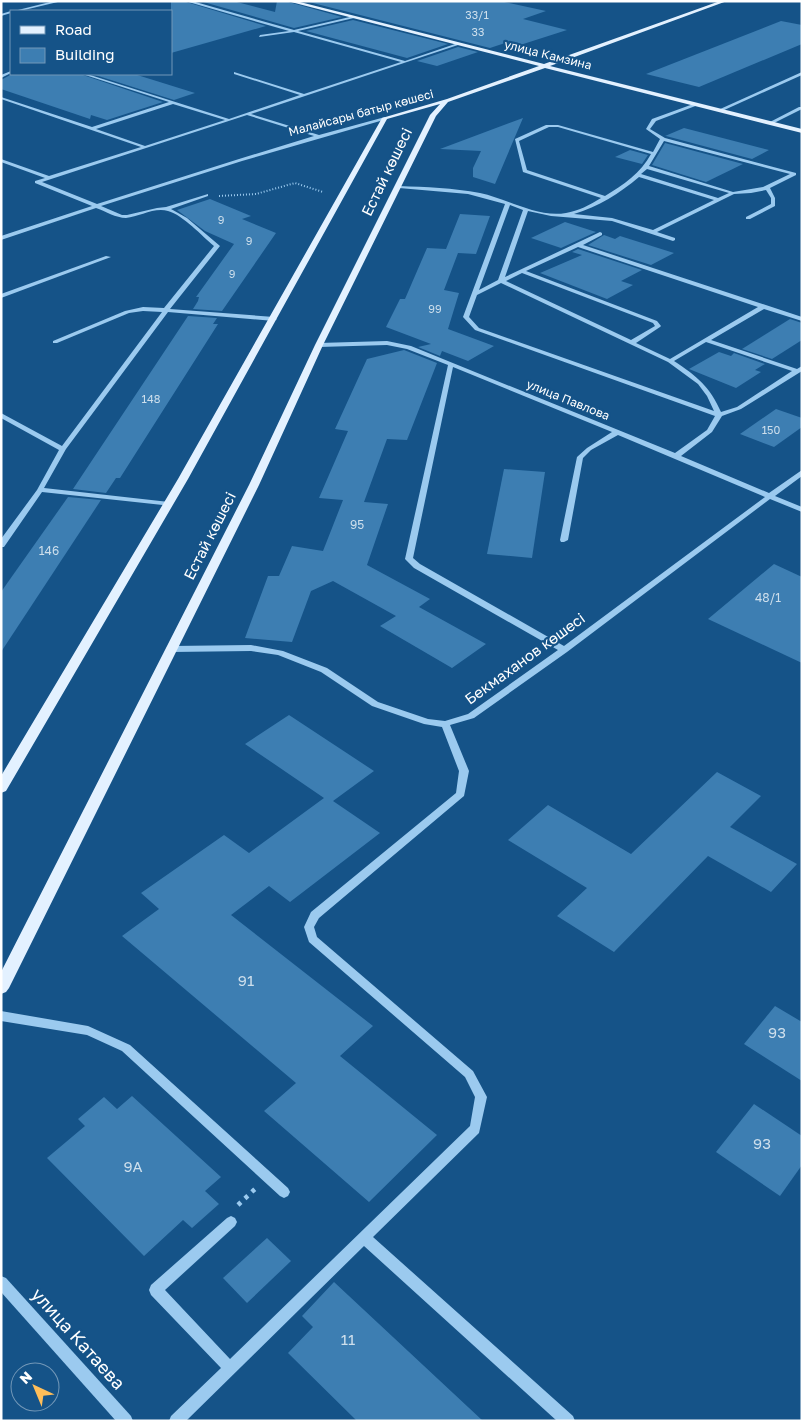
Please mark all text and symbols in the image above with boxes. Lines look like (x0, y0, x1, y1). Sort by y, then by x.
house number: 33/1 (465, 8, 489, 21)
legend (10, 10, 172, 75)
text: Road (55, 20, 92, 38)
house number: 33 (472, 25, 484, 38)
street label: улица Камзина (503, 36, 593, 73)
text: Building (55, 45, 115, 63)
street label: Малайсары батыр көшесі (287, 86, 435, 139)
street label: Естай көшесі (357, 124, 415, 219)
house number: 9 (218, 213, 224, 226)
house number: 9 (246, 234, 252, 247)
house number: 9 (229, 267, 235, 280)
house number: 99 (428, 302, 442, 315)
street label: улица Павлова (524, 376, 612, 423)
house number: 148 (142, 392, 161, 405)
house number: 150 (762, 423, 780, 436)
street label: Естай көшесі (179, 489, 239, 582)
house number: 95 (350, 517, 364, 532)
house number: 146 (39, 543, 59, 558)
house number: 48/1 (755, 590, 781, 605)
street label: Бекмаханов көшесі (461, 609, 588, 708)
house number: 91 (238, 971, 254, 989)
house number: 93 (768, 1023, 786, 1041)
house number: 93 (753, 1134, 771, 1152)
house number: 9А (123, 1157, 143, 1175)
street label: улица Катаева (27, 1283, 130, 1394)
house number: 11 (341, 1330, 355, 1348)
north arrow (10, 1362, 60, 1412)
text: N (16, 1367, 35, 1387)

